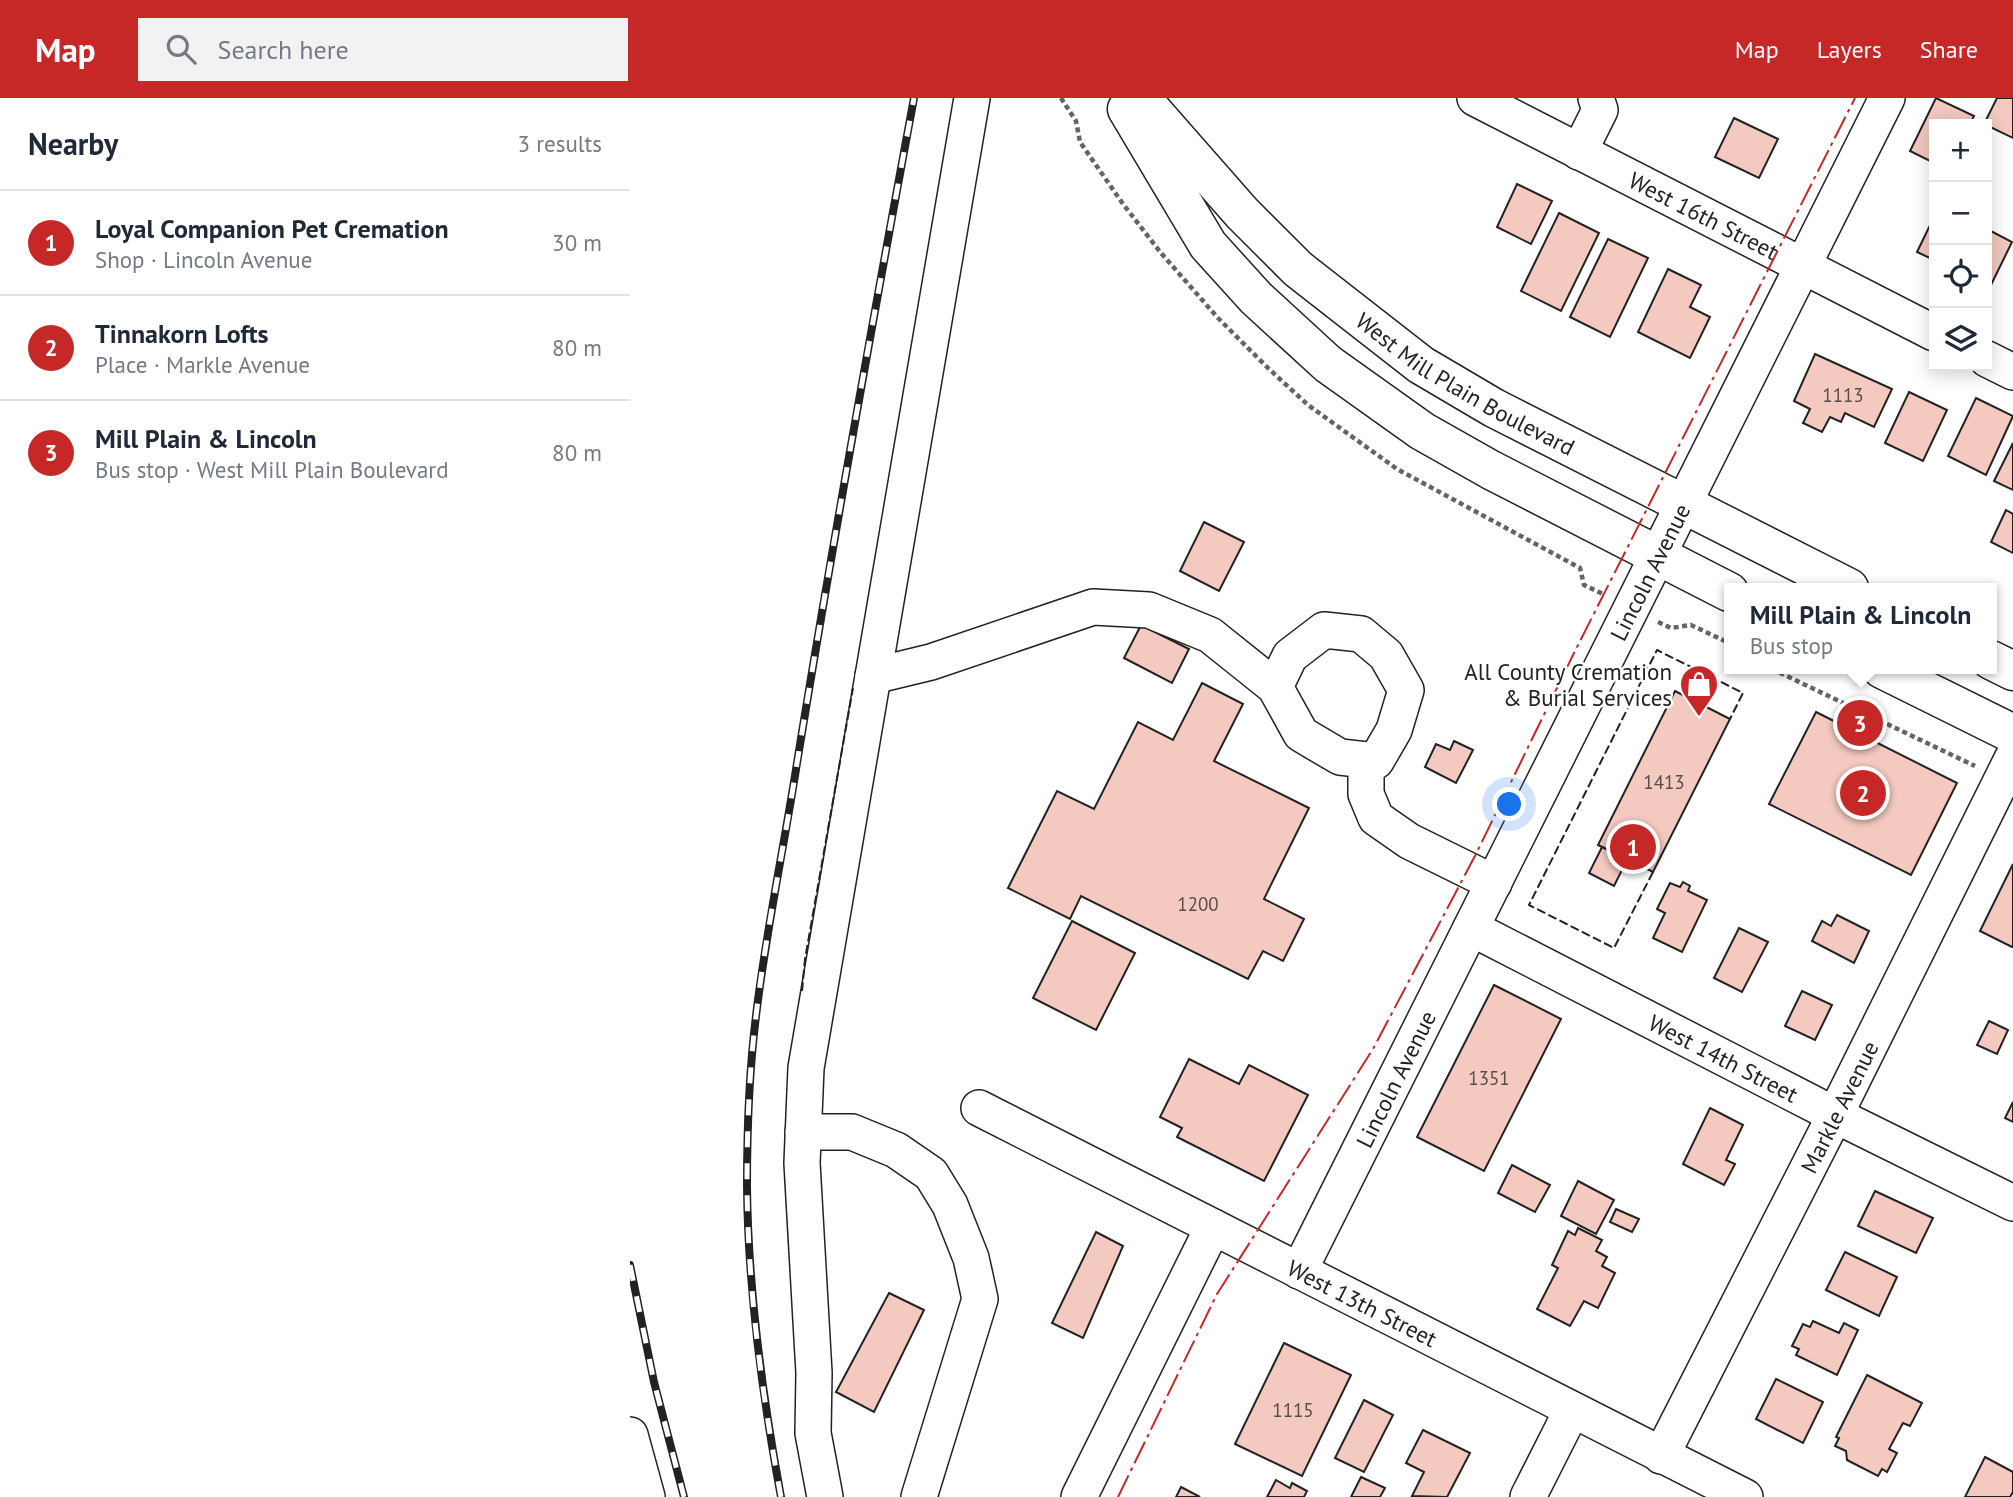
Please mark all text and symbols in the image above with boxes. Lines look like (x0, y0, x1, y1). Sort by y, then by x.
search box (138, 18, 628, 81)
text: Map (35, 28, 96, 71)
icon: search (162, 30, 200, 68)
text: Search here (218, 33, 349, 66)
text: Map (1735, 34, 1779, 65)
text: Layers (1817, 34, 1882, 65)
text: Share (1920, 34, 1978, 65)
map controls (1929, 119, 1992, 371)
button: + (1929, 119, 1992, 182)
text: Nearby (28, 124, 118, 163)
text: 3 results (518, 129, 602, 158)
street label: West 16th Street (1624, 165, 1783, 265)
button: − (1929, 182, 1992, 245)
text: Loyal Companion Pet Cremation (95, 212, 449, 245)
text: 1 (44, 228, 58, 257)
text: 30 m (552, 228, 602, 257)
text: Shop · Lincoln Avenue (95, 245, 312, 274)
button: locate (1929, 245, 1992, 308)
street label: West Mill Plain Boulevard (1350, 305, 1580, 461)
button: layers (1929, 308, 1992, 371)
text: Tinnakorn Lofts (95, 317, 269, 350)
text: 2 (44, 333, 58, 362)
text: 80 m (552, 333, 602, 362)
text: Place · Markle Avenue (95, 350, 310, 379)
house number: 1113 (1822, 383, 1864, 407)
text: Mill Plain & Lincoln (95, 422, 317, 455)
text: 3 (44, 438, 58, 467)
text: 80 m (552, 438, 602, 467)
text: Bus stop · West Mill Plain Boulevard (95, 455, 449, 484)
street label: Lincoln Avenue (1603, 499, 1696, 645)
popup (1724, 583, 1997, 674)
text: Mill Plain & Lincoln (1750, 598, 1971, 631)
text: Bus stop (1750, 631, 1833, 660)
place label: All County Cremation & Burial Services (1464, 657, 1672, 712)
shop icon: All County Cremation & Burial Services (1678, 663, 1720, 718)
pin: 3 (1837, 697, 1883, 749)
pin: 2 (1840, 767, 1886, 819)
house number: 1413 (1643, 770, 1685, 794)
your location (1492, 787, 1526, 821)
pin: 1 (1610, 821, 1656, 873)
house number: 1200 (1177, 892, 1219, 916)
street label: Lincoln Avenue (1349, 1005, 1442, 1152)
street label: West 14th Street (1644, 1007, 1803, 1108)
street label: Markle Avenue (1793, 1036, 1884, 1178)
house number: 1351 (1468, 1066, 1510, 1090)
street label: West 13th Street (1283, 1253, 1442, 1353)
house number: 1115 (1272, 1398, 1314, 1422)

